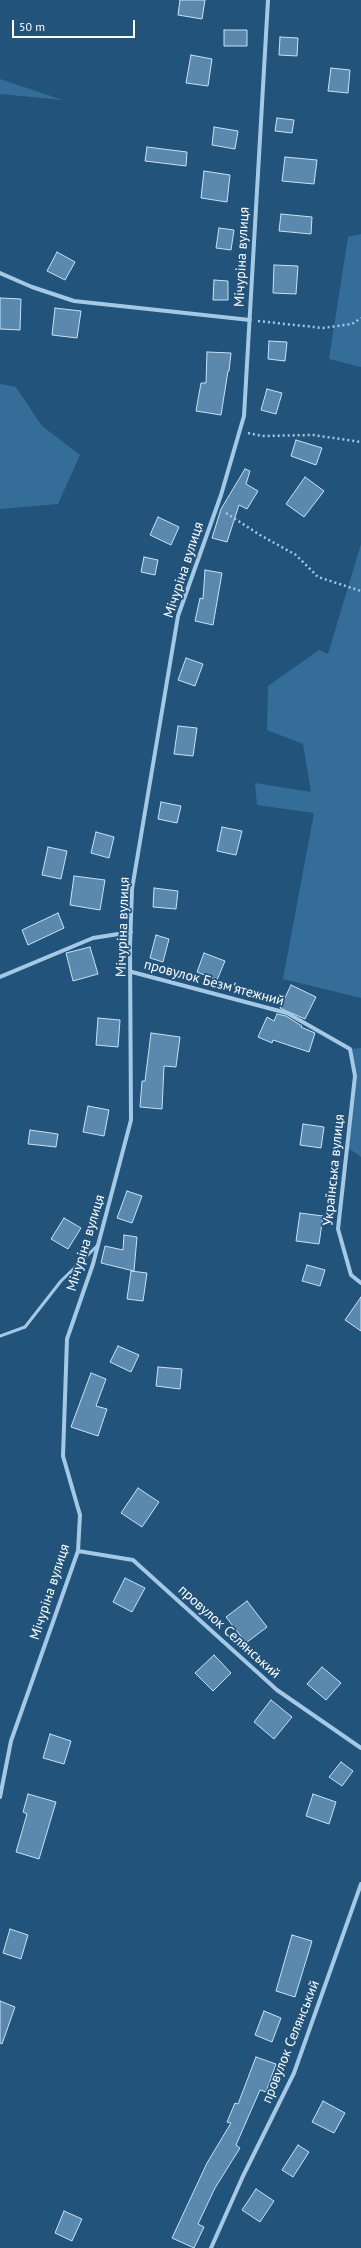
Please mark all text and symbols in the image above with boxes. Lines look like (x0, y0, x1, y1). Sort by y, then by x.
scale bar (14, 12, 137, 38)
text: 50 m (19, 19, 45, 34)
street label: Мічуріна вулиця (231, 207, 253, 307)
street label: Мічуріна вулиця (161, 520, 207, 620)
street label: Мічуріна вулиця (113, 877, 133, 977)
street label: провулок Безм'ятежний (142, 956, 286, 1010)
street label: Українська вулиця (320, 1113, 348, 1227)
street label: Мічуріна вулиця (63, 1193, 109, 1293)
street label: Мічуріна вулиця (27, 1542, 73, 1642)
street label: провулок Селянський (175, 1582, 283, 1682)
street label: провулок Селянський (259, 1978, 323, 2106)

